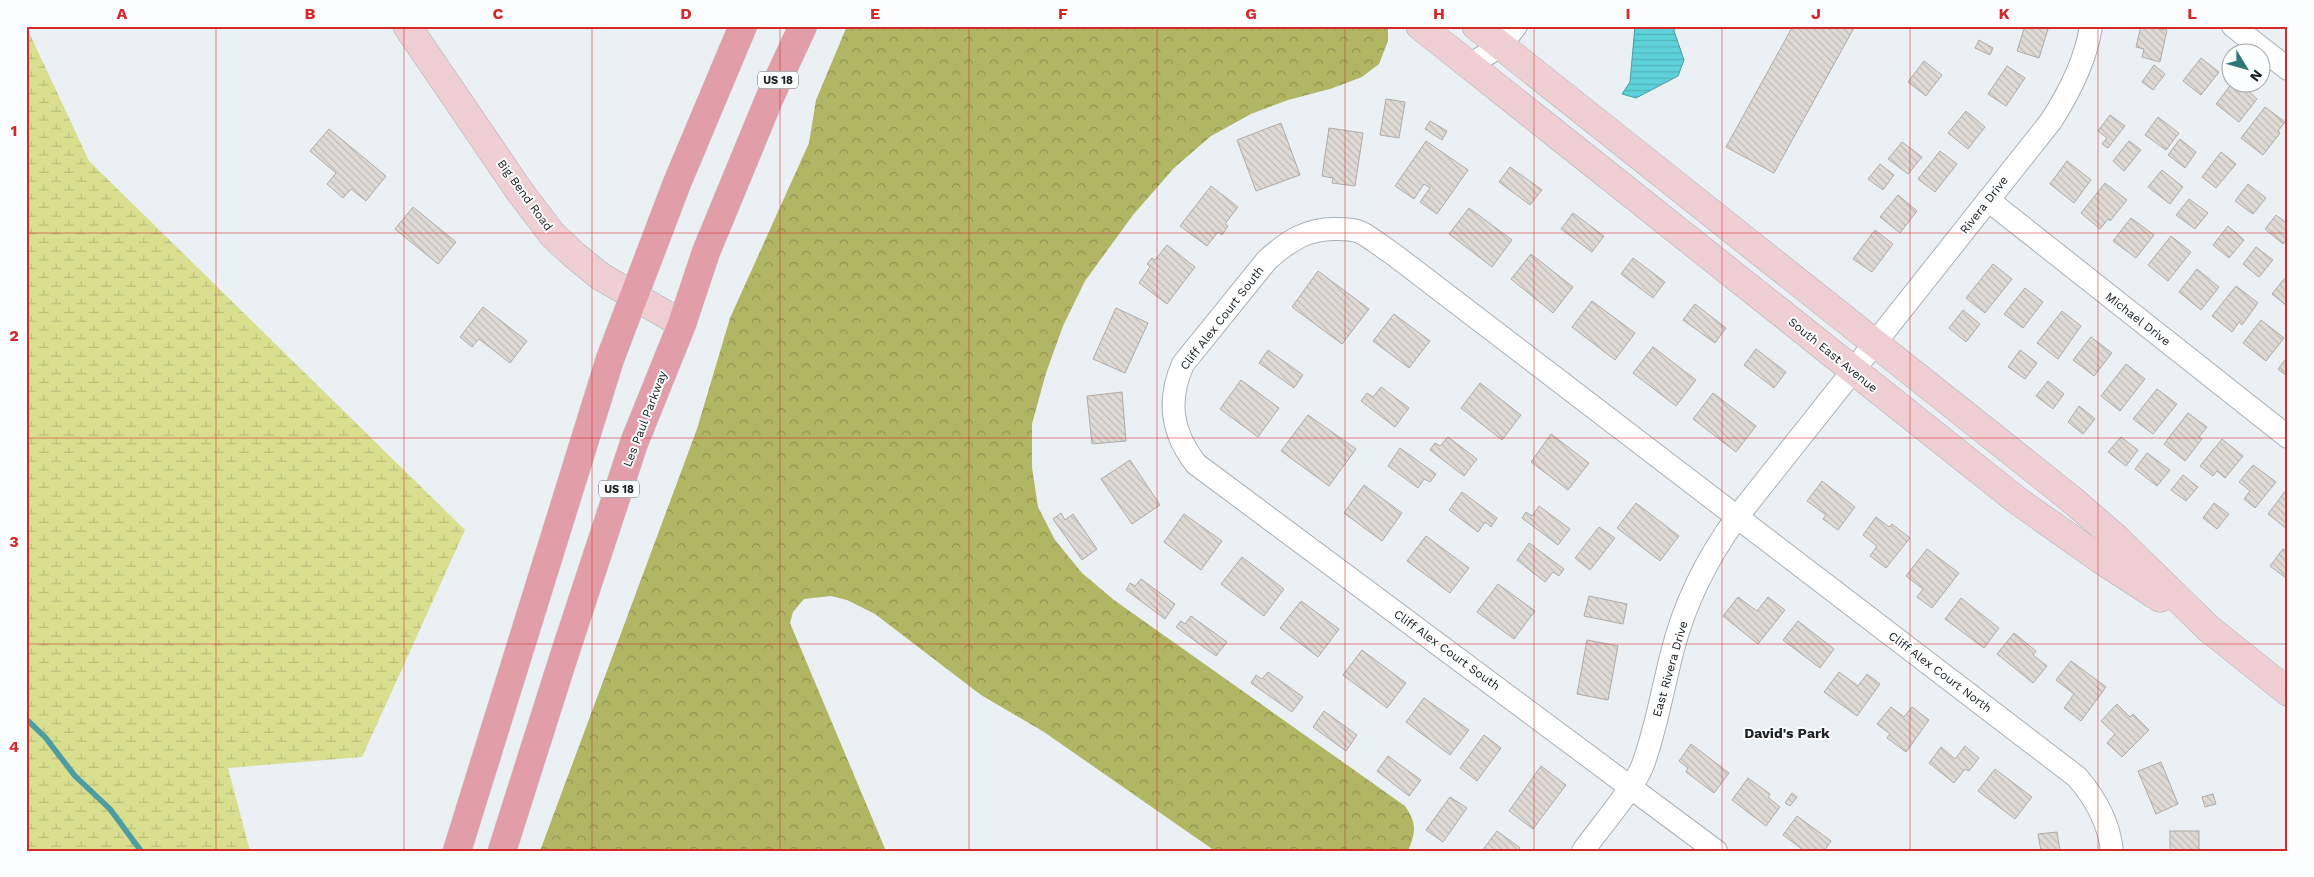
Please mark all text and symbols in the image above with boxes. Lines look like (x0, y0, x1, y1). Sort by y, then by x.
text: A (117, 4, 128, 23)
text: B (305, 4, 316, 23)
text: C (493, 4, 504, 23)
text: D (680, 4, 692, 23)
text: E (870, 4, 880, 23)
text: F (1058, 4, 1068, 23)
text: G (1245, 4, 1257, 23)
text: H (1433, 4, 1445, 23)
text: I (1625, 4, 1631, 23)
text: J (1811, 4, 1821, 23)
text: K (1998, 4, 2010, 23)
text: L (2187, 4, 2197, 23)
north arrow (2222, 42, 2272, 92)
text: N (2247, 67, 2266, 85)
road number: US 18 (758, 72, 798, 88)
text: 1 (11, 121, 17, 140)
street label: Big Bend Road (494, 157, 556, 233)
street label: Rivera Drive (1957, 173, 2011, 237)
street label: Cliff Alex Court South (1177, 263, 1267, 373)
street label: Michael Drive (2103, 289, 2173, 349)
street label: South East Avenue (1786, 315, 1880, 395)
text: 2 (9, 326, 19, 345)
street label: Les Paul Parkway (620, 368, 670, 469)
road number: US 18 (599, 480, 639, 498)
text: 3 (9, 532, 19, 551)
street label: Cliff Alex Court South (1391, 607, 1503, 693)
street label: East Rivera Drive (1650, 619, 1690, 719)
street label: Cliff Alex Court North (1886, 629, 1994, 715)
district label: David's Park (1744, 725, 1830, 741)
text: 4 (9, 737, 19, 756)

